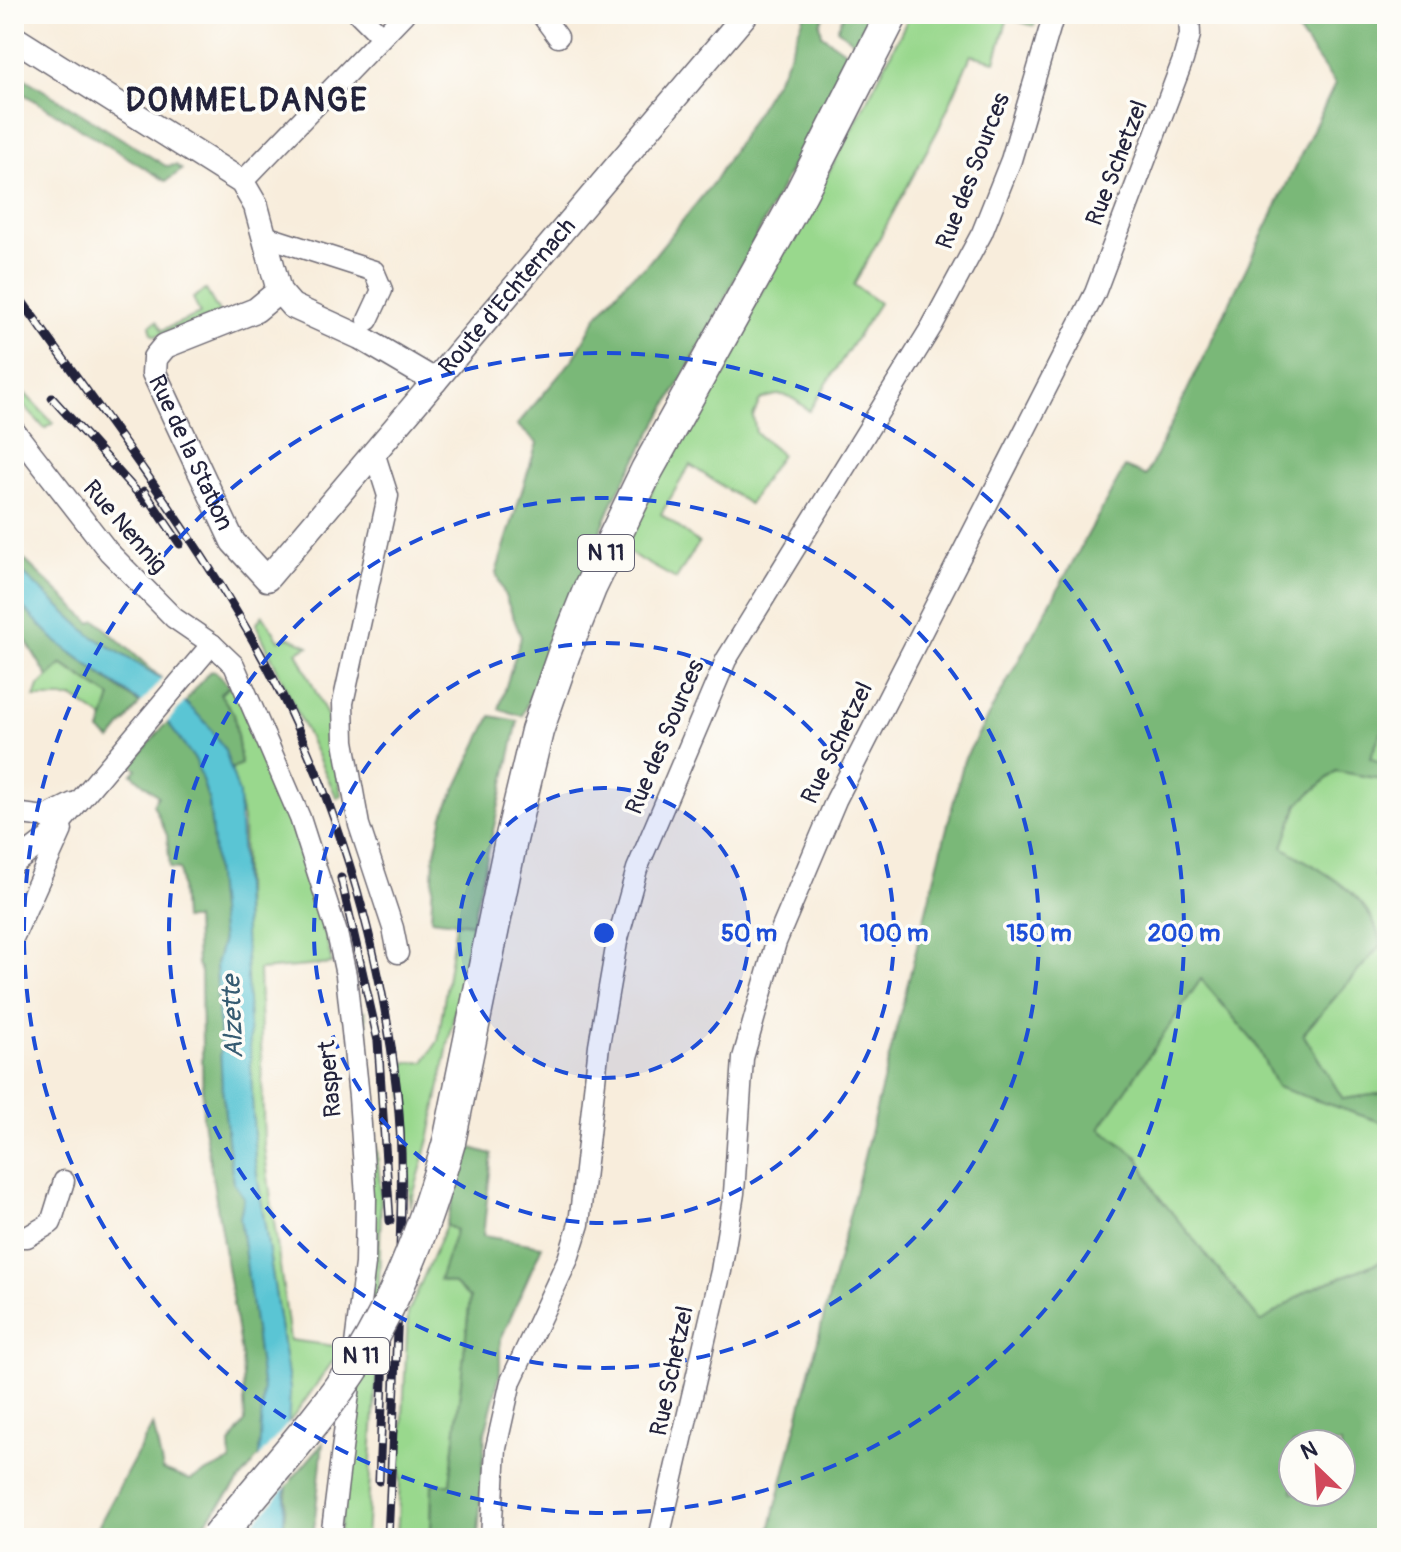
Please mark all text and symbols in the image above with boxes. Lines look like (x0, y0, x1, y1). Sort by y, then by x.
district label: DOMMELDANGE (125, 81, 369, 121)
street label: Rue des Sources (930, 89, 1016, 253)
street label: Rue Schetzel (1080, 96, 1154, 230)
street label: Route d'Echternach (432, 212, 581, 380)
street label: Rue de la Station (142, 370, 240, 535)
street label: Rue Nennig (77, 474, 173, 580)
road number: N 11 (578, 535, 634, 571)
street label: Rue des Sources (619, 655, 711, 819)
street label: Rue Schetzel (795, 677, 879, 809)
centre of rings (590, 919, 618, 947)
text: 50 m (721, 919, 777, 948)
text: 100 m (860, 919, 928, 948)
text: 150 m (1006, 919, 1072, 948)
text: 200 m (1148, 919, 1220, 948)
water label: Alzette (215, 973, 250, 1059)
street label: Raspert (312, 1039, 348, 1119)
street label: Rue Schetzel (644, 1303, 700, 1439)
road number: N 11 (333, 1338, 389, 1374)
north arrow (1277, 1428, 1357, 1508)
text: N (1296, 1435, 1322, 1467)

